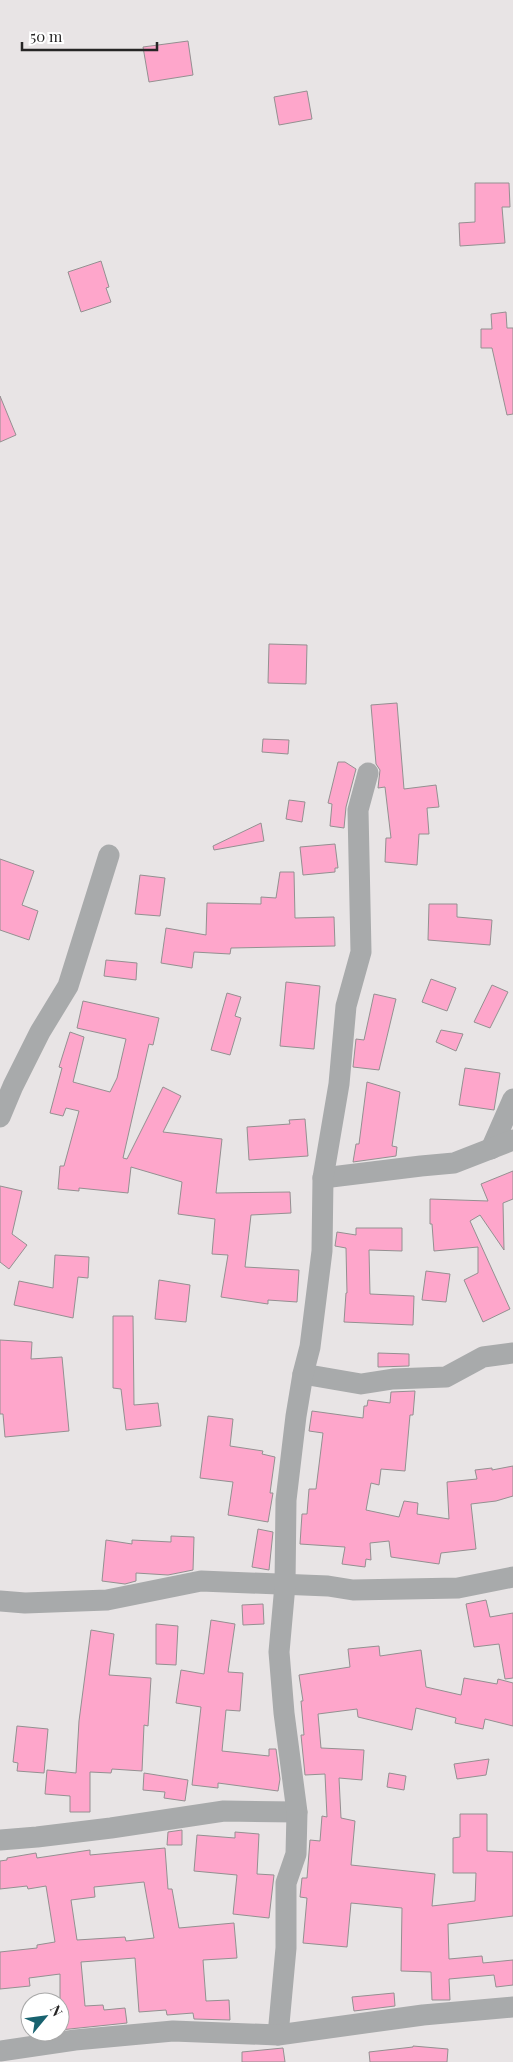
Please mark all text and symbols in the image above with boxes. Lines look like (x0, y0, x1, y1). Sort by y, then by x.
scale bar (22, 20, 158, 52)
text: 50 m (30, 26, 63, 46)
north arrow (20, 1992, 70, 2042)
text: N (46, 2001, 68, 2019)

